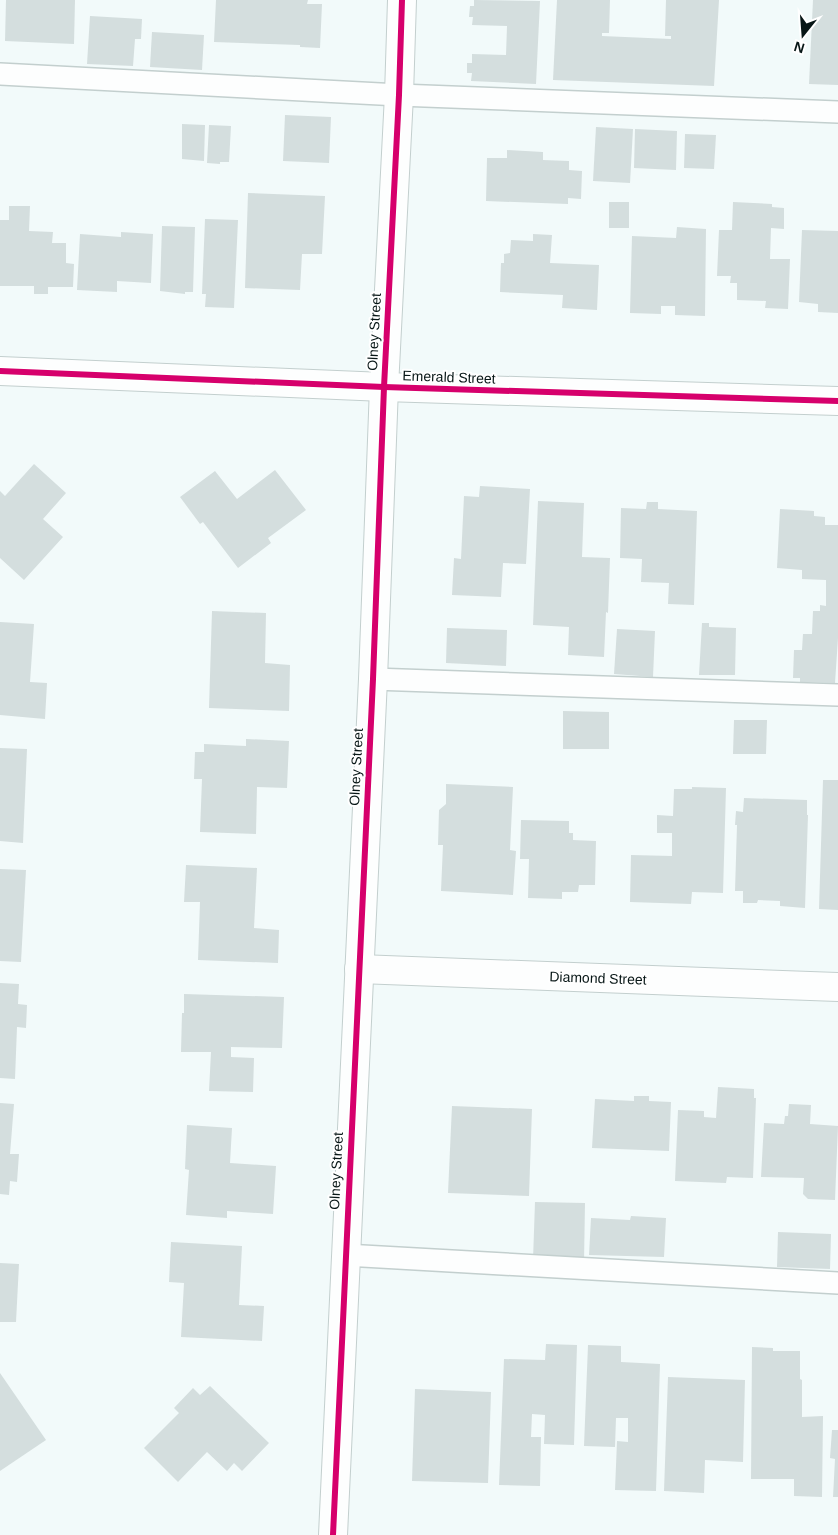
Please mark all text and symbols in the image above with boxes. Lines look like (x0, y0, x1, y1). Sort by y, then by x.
north arrow (778, 10, 828, 60)
text: N (792, 38, 806, 57)
street label: Olney Street (364, 293, 384, 371)
street label: Emerald Street (402, 367, 496, 387)
street label: Olney Street (346, 728, 366, 806)
street label: Diamond Street (549, 968, 647, 988)
street label: Olney Street (326, 1132, 346, 1210)

